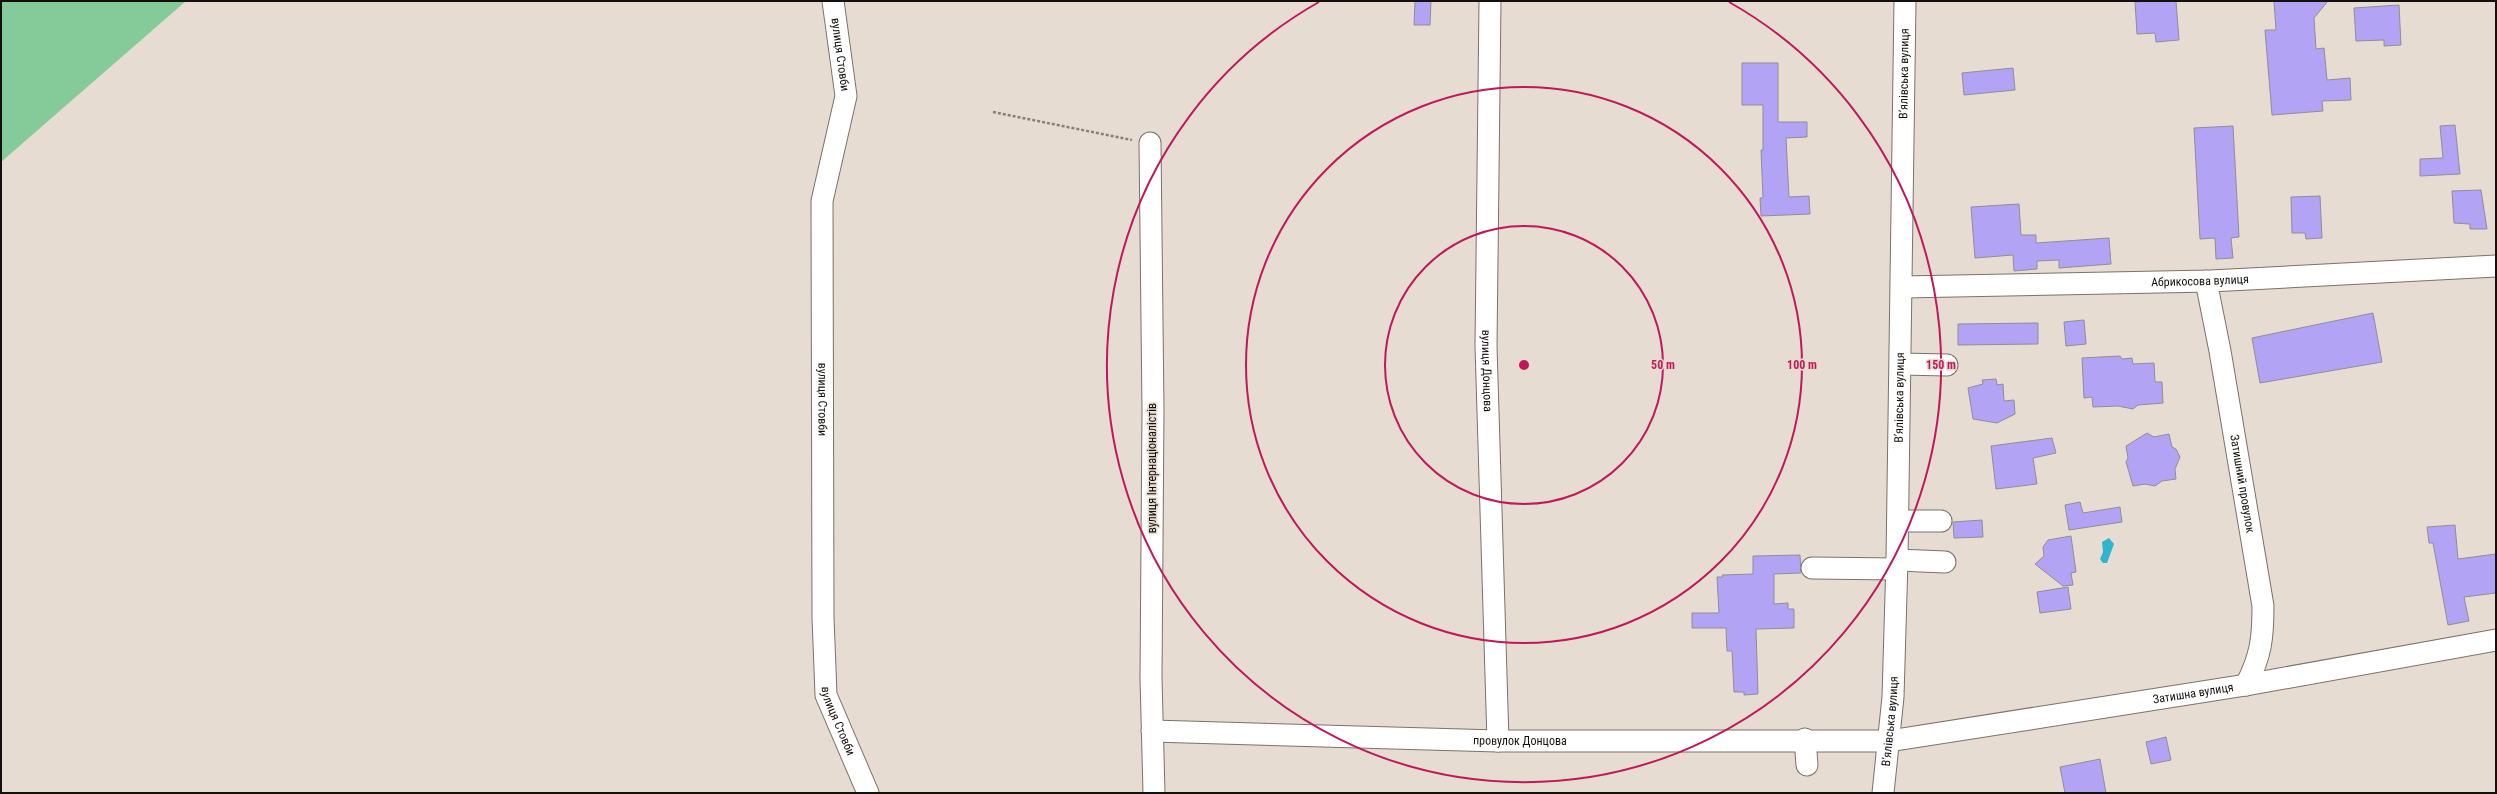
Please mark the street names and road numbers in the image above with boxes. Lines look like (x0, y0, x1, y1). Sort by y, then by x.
street label: вулиця Стовби (828, 17, 852, 92)
street label: В’ялівська вулиця (1896, 28, 1912, 119)
street label: Абрикосова вулиця (2151, 272, 2249, 289)
street label: вулиця Донцова (1479, 330, 1495, 412)
street label: В’ялівська вулиця (1892, 352, 1907, 443)
street label: вулиця Стовби (815, 363, 830, 436)
street label: вулиця Інтернаціоналістів (1145, 403, 1159, 533)
street label: Затишний провулок (2227, 434, 2258, 534)
street label: В’ялівська вулиця (1879, 676, 1901, 767)
street label: Затишна вулиця (2152, 680, 2234, 707)
street label: вулиця Стовби (819, 686, 858, 758)
street label: провулок Донцова (1473, 733, 1567, 748)

